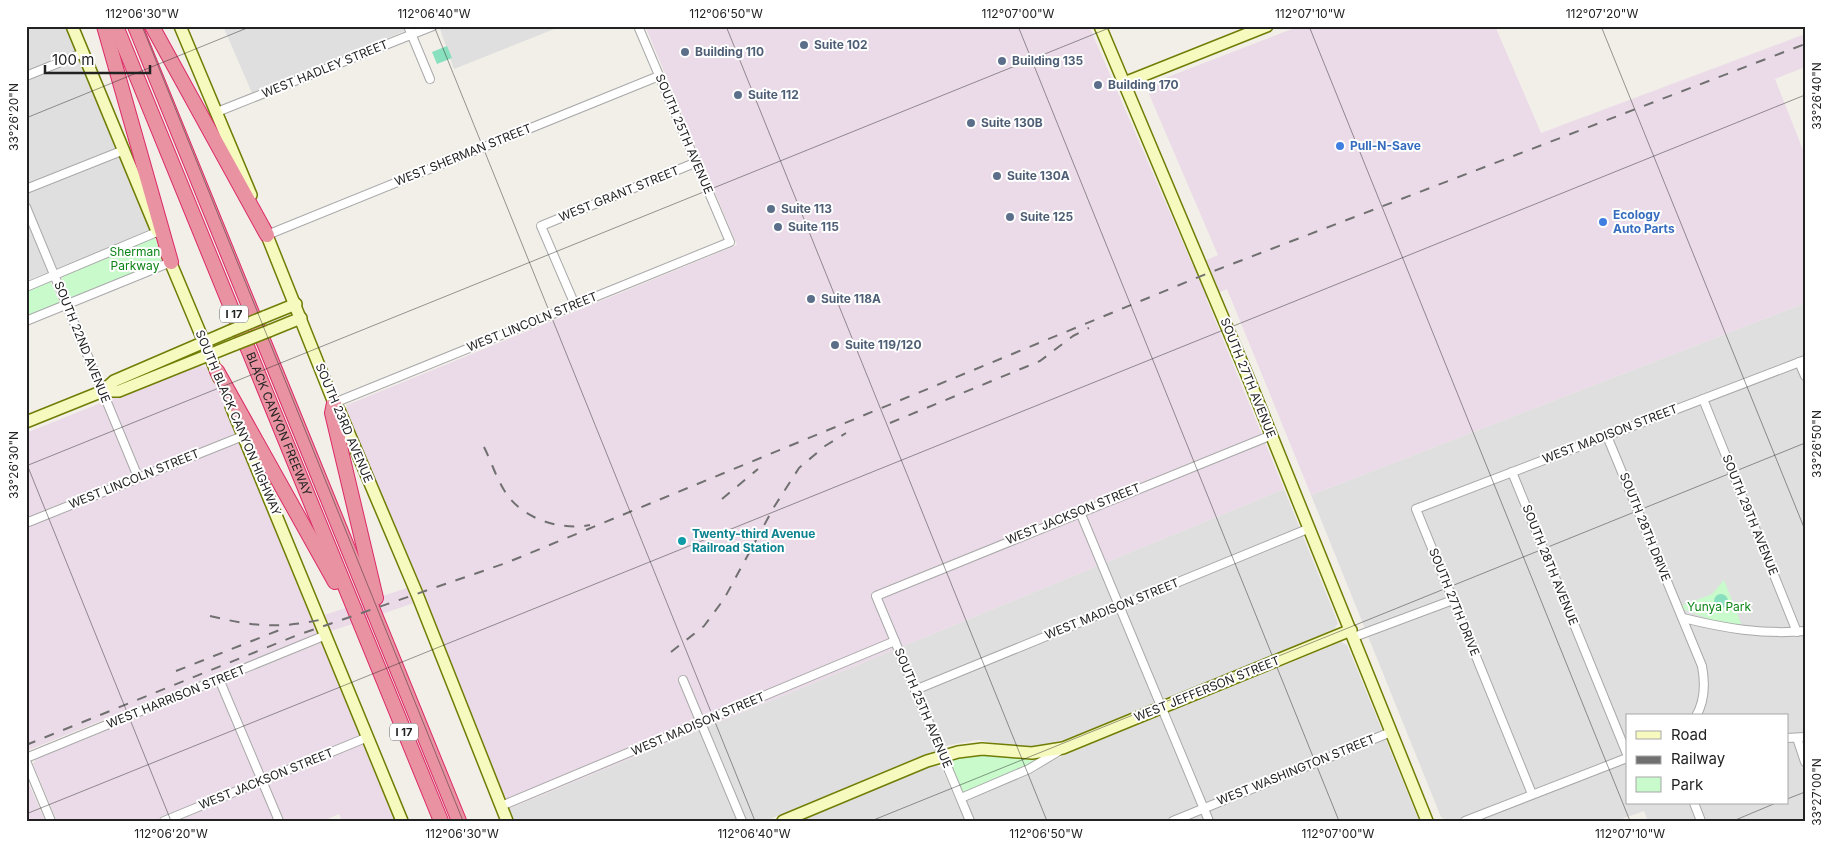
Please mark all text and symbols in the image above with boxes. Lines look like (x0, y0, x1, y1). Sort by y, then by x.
text: 112°06'30"W (105, 6, 179, 21)
text: 112°06'40"W (397, 6, 471, 21)
text: 112°06'50"W (689, 6, 763, 21)
text: 112°07'00"W (982, 6, 1055, 21)
text: 112°07'10"W (1275, 6, 1345, 21)
text: 112°07'20"W (1566, 6, 1638, 21)
street label: WEST HADLEY STREET (260, 36, 390, 101)
place label: Suite 102 (814, 37, 868, 52)
marker: Suite 102 (798, 39, 810, 51)
scale bar (45, 42, 150, 74)
place label: Building 110 (695, 44, 764, 59)
marker: Building 110 (679, 46, 691, 58)
text: 100 m (52, 50, 94, 69)
place label: Building 135 (1012, 53, 1084, 68)
marker: Building 135 (996, 55, 1008, 67)
text: 33°26'40"N (1809, 62, 1824, 130)
street label: SOUTH 25TH AVENUE (652, 72, 716, 196)
place label: Building 170 (1108, 77, 1179, 92)
marker: Building 170 (1092, 79, 1104, 91)
text: 33°26'20"N (6, 83, 21, 151)
place label: Suite 112 (748, 87, 799, 102)
marker: Suite 112 (732, 89, 744, 101)
place label: Suite 130B (981, 115, 1043, 130)
marker: Suite 130B (965, 117, 977, 129)
street label: WEST SHERMAN STREET (392, 120, 534, 189)
place label: Pull-N-Save (1350, 138, 1421, 153)
marker: Pull-N-Save (1334, 140, 1346, 152)
street label: WEST GRANT STREET (557, 162, 681, 225)
place label: Suite 130A (1007, 168, 1070, 183)
marker: Suite 130A (991, 170, 1003, 182)
place label: Suite 113 (781, 201, 832, 216)
marker: Suite 113 (765, 203, 777, 215)
place label: Ecology Auto Parts (1613, 207, 1675, 236)
place label: Suite 125 (1020, 209, 1074, 224)
marker: Suite 125 (1004, 211, 1016, 223)
marker: Ecology Auto Parts (1597, 216, 1609, 228)
place label: Suite 115 (788, 219, 839, 234)
marker: Suite 115 (772, 221, 784, 233)
park label: Sherman Parkway (110, 244, 160, 273)
street label: SOUTH 22ND AVENUE (51, 279, 114, 405)
street label: WEST LINCOLN STREET (464, 288, 599, 355)
place label: Suite 118A (821, 291, 881, 306)
marker: Suite 118A (805, 293, 817, 305)
road number: I 17 (220, 306, 248, 322)
street label: SOUTH 27TH AVENUE (1218, 316, 1279, 440)
street label: SOUTH BLACK CANYON HIGHWAY (192, 328, 285, 518)
place label: Suite 119/120 (845, 337, 921, 352)
marker: Suite 119/120 (829, 339, 841, 351)
street label: BLACK CANYON FREEWAY (243, 350, 315, 498)
street label: SOUTH 23RD AVENUE (312, 361, 376, 485)
street label: WEST MADISON STREET (1540, 401, 1680, 466)
text: 33°26'50"N (1809, 410, 1824, 478)
text: 33°26'30"N (6, 431, 21, 499)
street label: WEST LINCOLN STREET (66, 445, 201, 512)
street label: SOUTH 29TH AVENUE (1719, 452, 1782, 577)
street label: SOUTH 28TH DRIVE (1617, 470, 1674, 583)
street label: WEST JACKSON STREET (1003, 480, 1142, 547)
street label: SOUTH 28TH AVENUE (1519, 502, 1582, 627)
place label: Twenty-third Avenue Railroad Station (692, 526, 815, 555)
marker: Twenty-third Avenue Railroad Station (676, 535, 688, 547)
street label: SOUTH 27TH DRIVE (1426, 546, 1483, 658)
street label: WEST MADISON STREET (1042, 575, 1181, 642)
park label: Yunya Park (1687, 599, 1752, 614)
street label: SOUTH 25TH AVENUE (891, 646, 955, 770)
street label: WEST JEFFERSON STREET (1132, 652, 1282, 725)
street label: WEST HARRISON STREET (104, 662, 248, 731)
street label: WEST MADISON STREET (629, 689, 767, 758)
legend (1626, 714, 1788, 804)
road number: I 17 (390, 724, 418, 740)
text: Road (1671, 725, 1707, 744)
street label: WEST WASHINGTON STREET (1215, 731, 1377, 808)
street label: WEST JACKSON STREET (196, 745, 335, 812)
text: Railway (1671, 749, 1726, 768)
text: 33°27'00"N (1809, 758, 1824, 826)
text: Park (1671, 775, 1704, 794)
text: 112°06'20"W (134, 826, 208, 841)
text: 112°06'30"W (425, 826, 499, 841)
text: 112°06'40"W (717, 826, 791, 841)
text: 112°06'50"W (1009, 826, 1083, 841)
text: 112°07'00"W (1302, 826, 1375, 841)
text: 112°07'10"W (1595, 826, 1665, 841)

